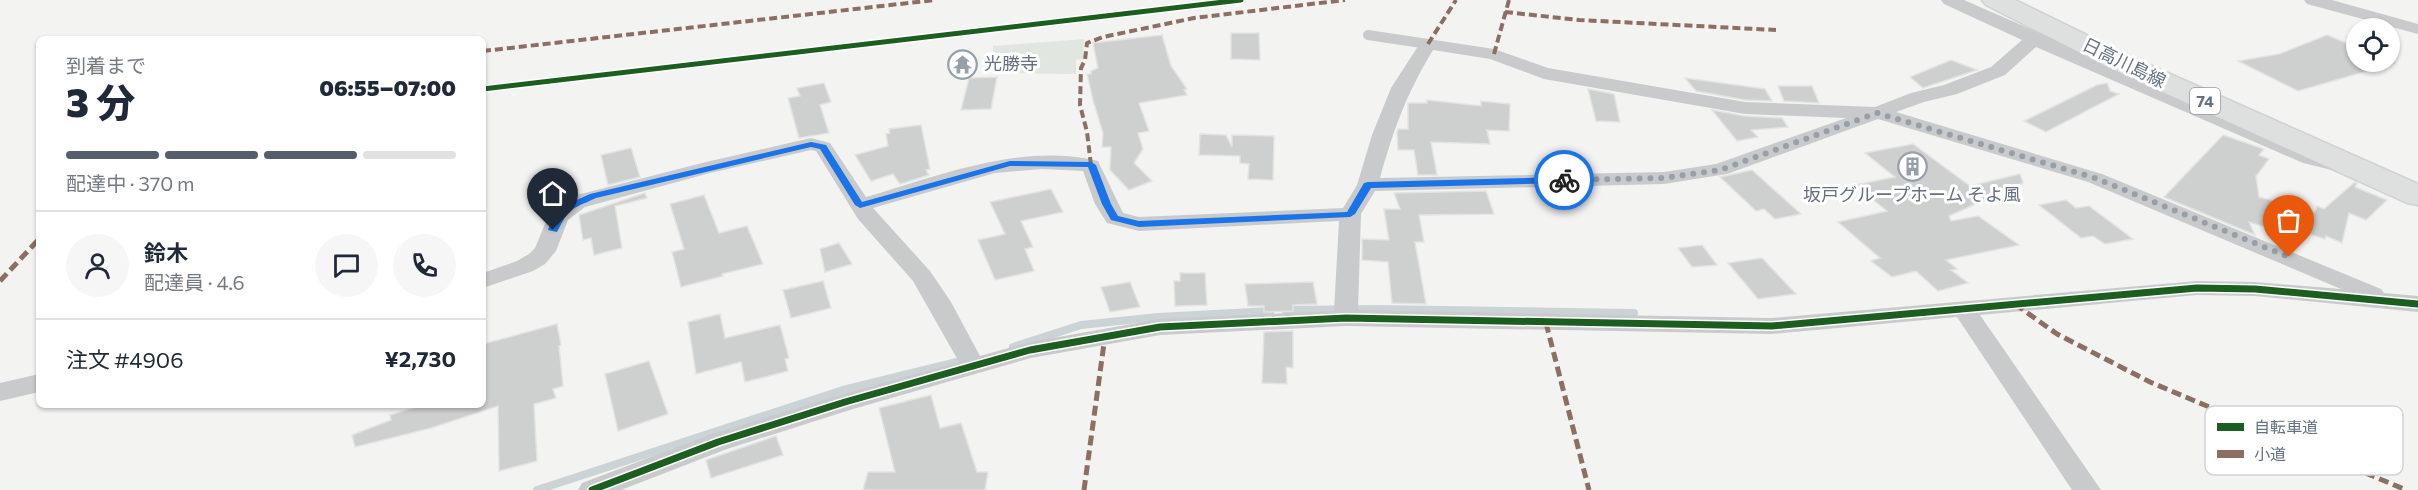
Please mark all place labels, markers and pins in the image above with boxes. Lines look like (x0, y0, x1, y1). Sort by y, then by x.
temple icon: 光勝寺 (947, 48, 979, 80)
place label: 光勝寺 (984, 52, 1038, 74)
building icon: 坂戸グループホーム そよ風 (1896, 150, 1928, 182)
pin (527, 168, 578, 230)
place label: 坂戸グループホーム そよ風 (1803, 183, 2021, 205)
pin (2263, 195, 2314, 257)

